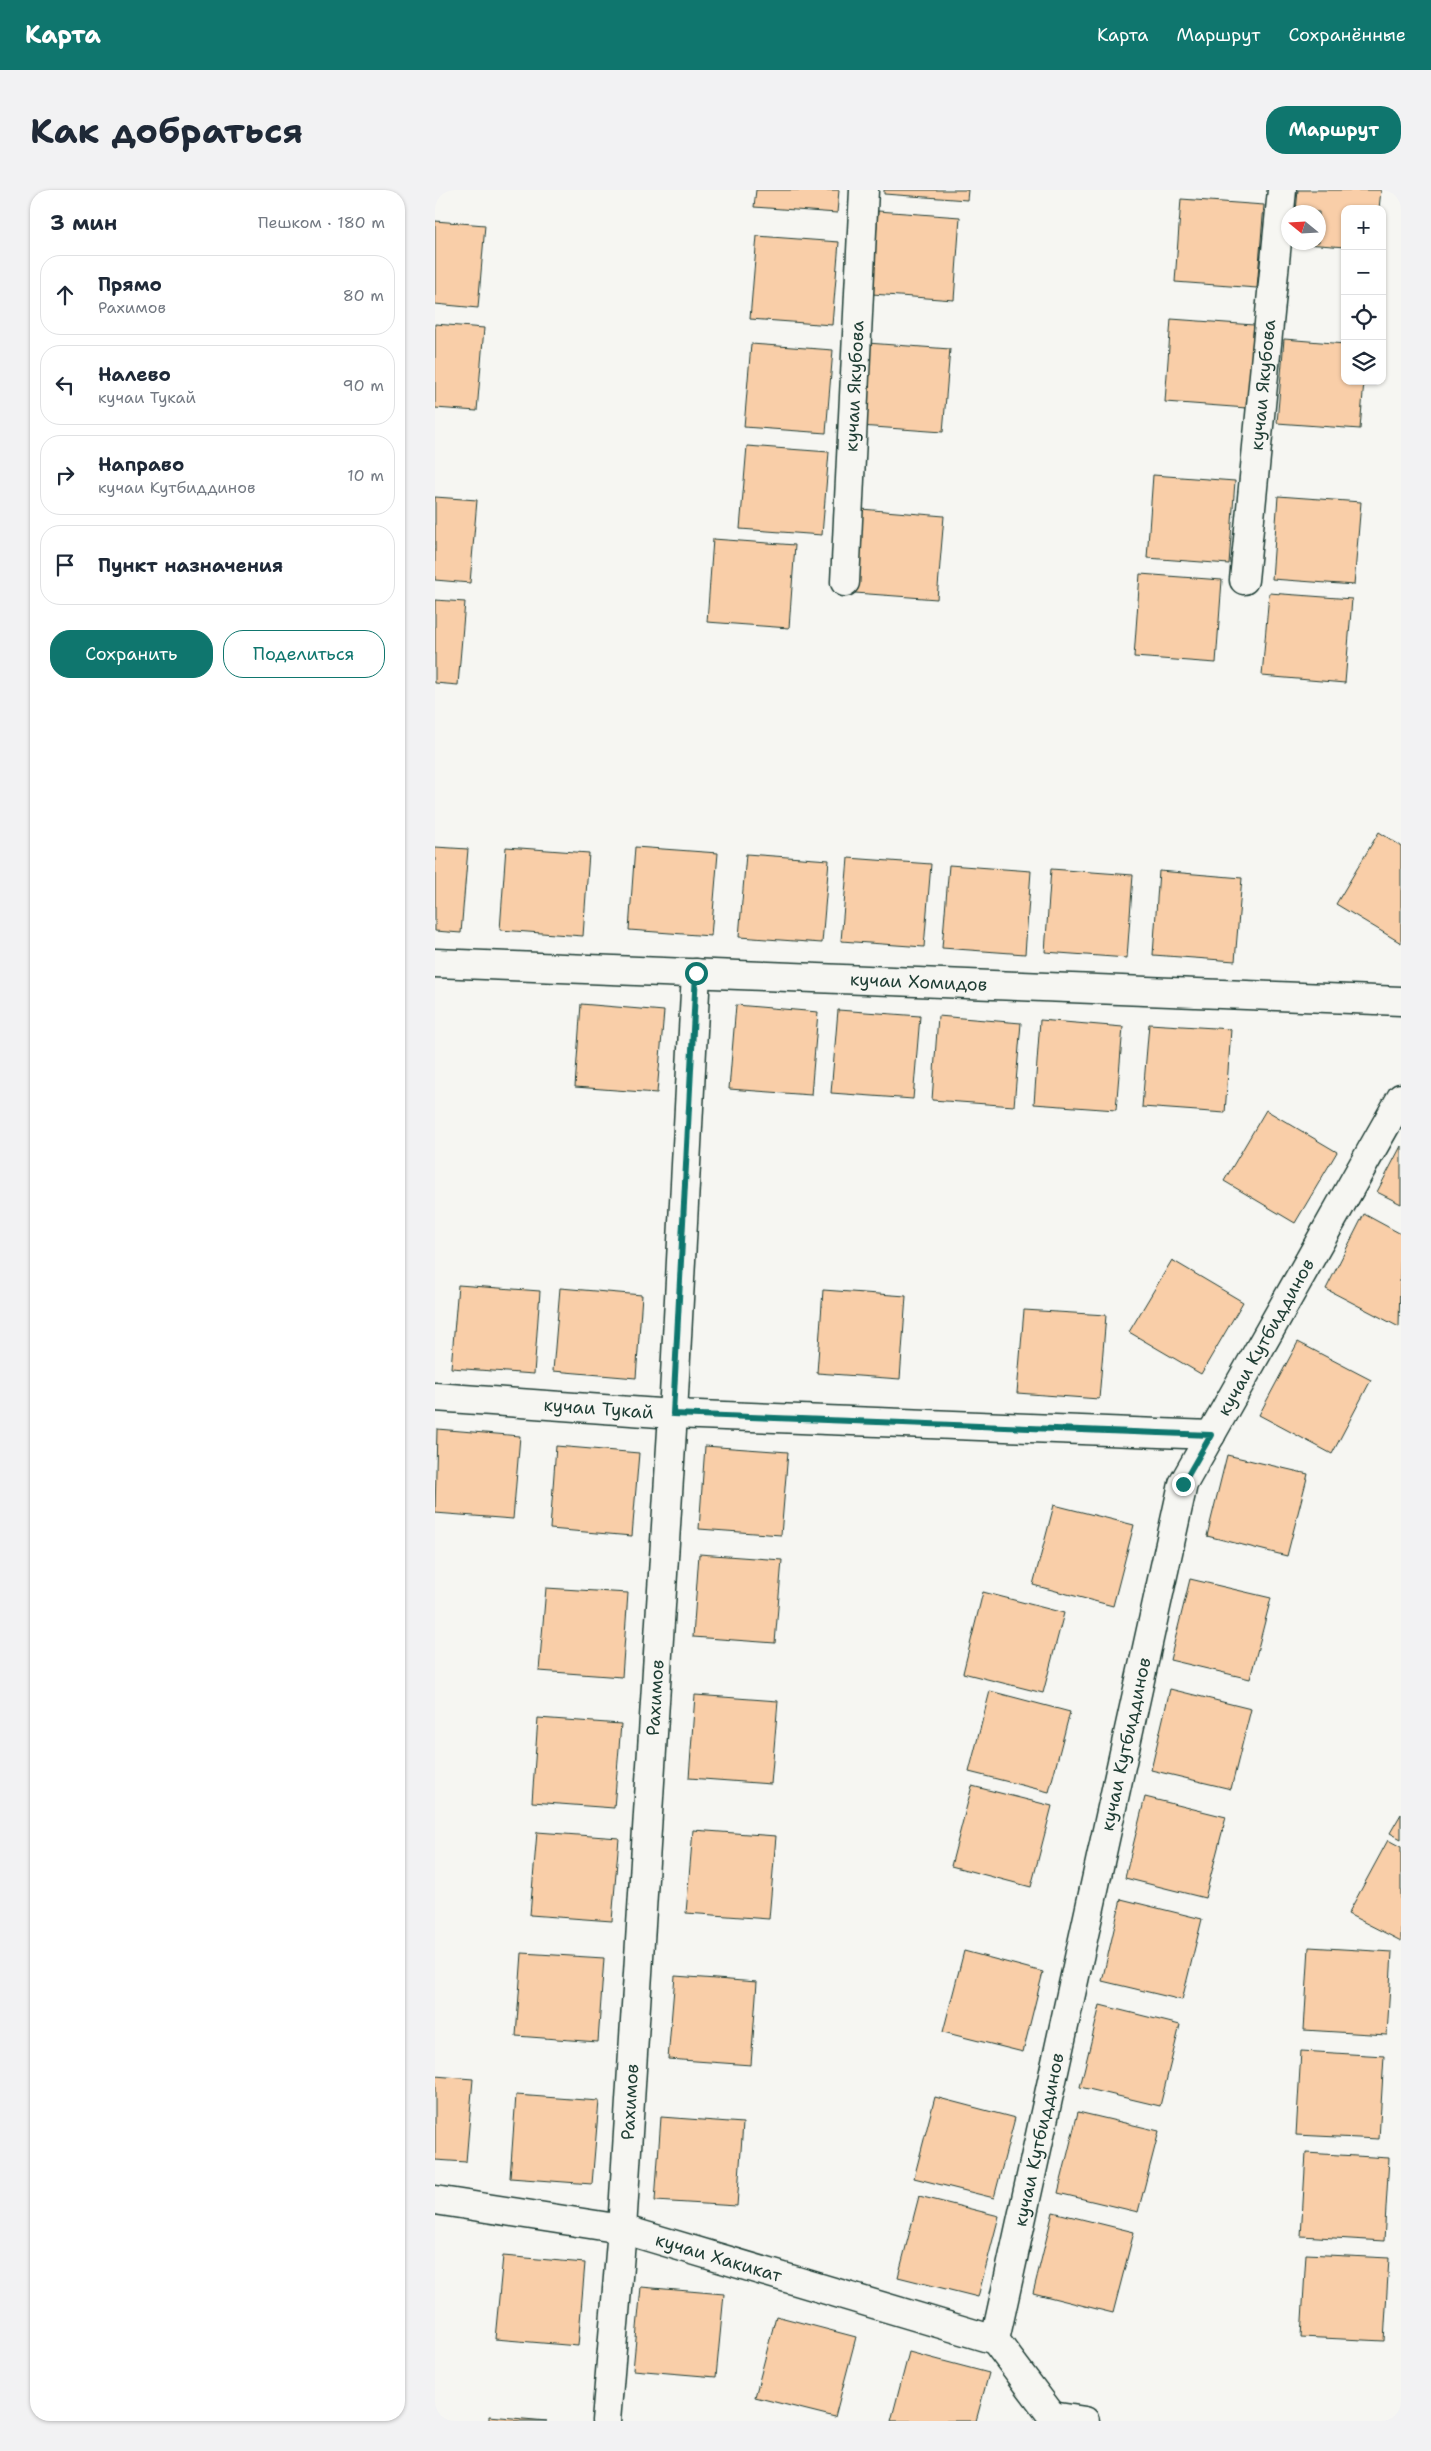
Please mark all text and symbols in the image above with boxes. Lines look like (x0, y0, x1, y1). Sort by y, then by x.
text: Карта (25, 19, 101, 51)
text: Карта (1097, 23, 1148, 47)
text: Маршрут (1176, 23, 1260, 47)
text: Сохранённые (1288, 23, 1406, 47)
button: Маршрут (1266, 106, 1401, 154)
text: Как добраться (30, 107, 303, 154)
north arrow (1281, 205, 1326, 250)
map controls (1341, 205, 1386, 385)
button: + (1341, 205, 1386, 250)
text: 3 мин (50, 209, 117, 237)
text: Пешком · 180 m (258, 212, 385, 233)
button: − (1341, 250, 1386, 295)
text: Прямо (98, 272, 162, 297)
icon: ahead (51, 281, 79, 309)
text: 80 m (343, 285, 384, 306)
button: locate (1341, 295, 1386, 340)
text: Рахимов (98, 297, 166, 318)
street label: кучаи Якубова (1245, 318, 1281, 452)
street label: кучаи Якубова (839, 320, 870, 453)
button: layers (1341, 340, 1386, 385)
text: Налево (98, 362, 171, 387)
icon: left (51, 371, 79, 399)
text: 90 m (343, 375, 384, 396)
text: кучаи Тукай (98, 387, 196, 408)
text: Направо (98, 452, 184, 477)
icon: right (51, 461, 79, 489)
text: 10 m (347, 465, 384, 486)
text: кучаи Кутбиддинов (98, 477, 255, 498)
icon: arrive (51, 551, 79, 579)
text: Пункт назначения (98, 553, 283, 578)
button: Сохранить (50, 630, 213, 678)
button: Поделиться (223, 630, 385, 678)
route start (685, 962, 708, 985)
street label: кучаи Хомидов (849, 967, 988, 997)
street label: кучаи Кутбиддинов (1212, 1254, 1320, 1420)
street label: кучаи Тукай (543, 1393, 655, 1425)
route end (1172, 1473, 1195, 1496)
street label: кучаи Кутбиддинов (1095, 1655, 1157, 1833)
street label: Рахимов (641, 1659, 670, 1737)
street label: кучаи Кутбиддинов (1008, 2051, 1070, 2229)
street label: Рахимов (616, 2063, 644, 2141)
street label: кучаи Хакикат (652, 2228, 785, 2288)

